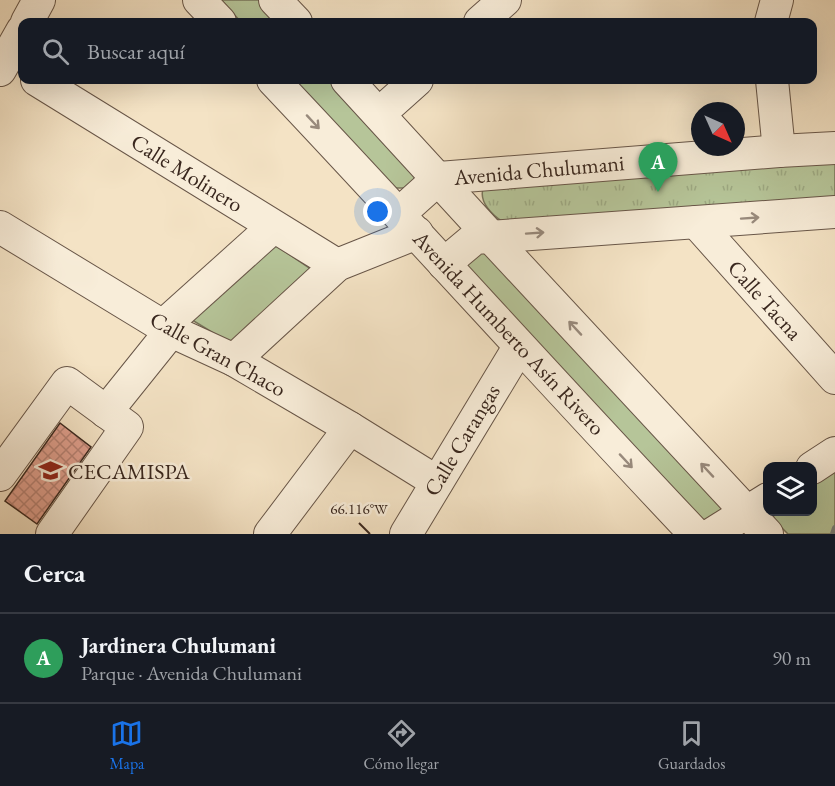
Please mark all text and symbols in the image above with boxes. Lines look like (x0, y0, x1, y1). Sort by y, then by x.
search box (18, 18, 817, 84)
icon: search (39, 35, 72, 68)
text: Buscar aquí (87, 37, 185, 66)
north arrow (691, 102, 745, 156)
one-way arrow (306, 115, 321, 130)
street label: Calle Molinero (125, 127, 249, 219)
pin: A (638, 142, 678, 192)
street label: Avenida Chulumani (452, 148, 625, 192)
your location (363, 197, 392, 226)
one-way arrow (740, 212, 760, 223)
street label: Avenida Humberto Asín Rivero (406, 224, 612, 441)
one-way arrow (524, 227, 544, 238)
street label: Calle Tacna (721, 254, 809, 346)
street label: Calle Gran Chaco (145, 305, 291, 403)
one-way arrow (567, 320, 582, 335)
street label: Calle Carangas (417, 379, 507, 501)
one-way arrow (619, 453, 633, 468)
place label: CECAMISPA (68, 457, 191, 486)
school or university icon: CECAMISPA (37, 458, 63, 484)
map controls (763, 462, 817, 516)
button: layers (763, 462, 817, 516)
one-way arrow (700, 463, 715, 478)
text: 66.116°W (330, 499, 388, 518)
text: Cerca (24, 556, 85, 590)
text: Jardinera Chulumani (81, 631, 276, 660)
text: A (36, 645, 51, 671)
text: 90 m (772, 645, 811, 671)
text: Parque · Avenida Chulumani (81, 660, 302, 686)
tab: Mapa (110, 717, 144, 774)
tab: Cómo llegar (363, 717, 439, 774)
tab: Guardados (658, 717, 725, 774)

